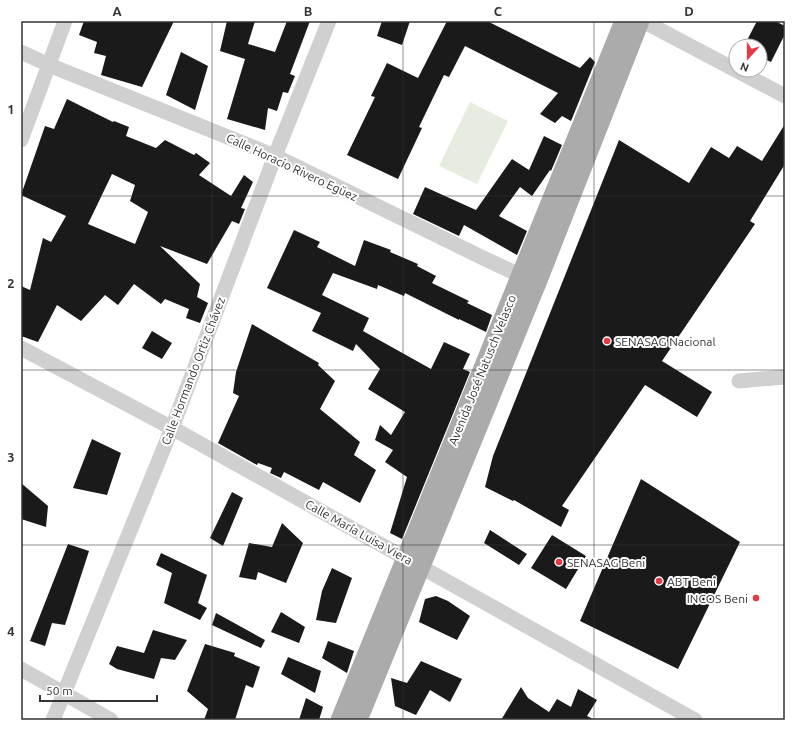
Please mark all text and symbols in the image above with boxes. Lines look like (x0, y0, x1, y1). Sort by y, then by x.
text: A (112, 4, 122, 18)
text: B (304, 4, 313, 18)
text: C (494, 4, 503, 18)
text: D (684, 4, 694, 18)
north arrow (728, 38, 768, 78)
text: N (738, 60, 750, 74)
text: 1 (7, 102, 15, 116)
street label: Calle Horacio Rivero Egüez (224, 131, 360, 203)
text: 2 (7, 276, 15, 290)
street label: Avenida José Natusch Velasco (446, 293, 518, 447)
street label: Calle Hormando Ortiz Chávez (159, 295, 227, 447)
place label: SENASAG Nacional (615, 335, 716, 348)
marker: SENASAG Nacional (602, 336, 612, 346)
text: 3 (7, 450, 15, 464)
street label: Calle María Luisa Viera (303, 497, 415, 567)
place label: SENASAG Beni (567, 556, 645, 569)
marker: SENASAG Beni (554, 557, 564, 567)
place label: ABT Beni (667, 575, 716, 588)
marker: ABT Beni (654, 576, 664, 586)
place label: INCOS Beni (687, 592, 748, 605)
marker: INCOS Beni (751, 593, 761, 603)
text: 4 (7, 624, 15, 638)
scale bar (40, 677, 157, 703)
text: 50 m (46, 684, 73, 697)

